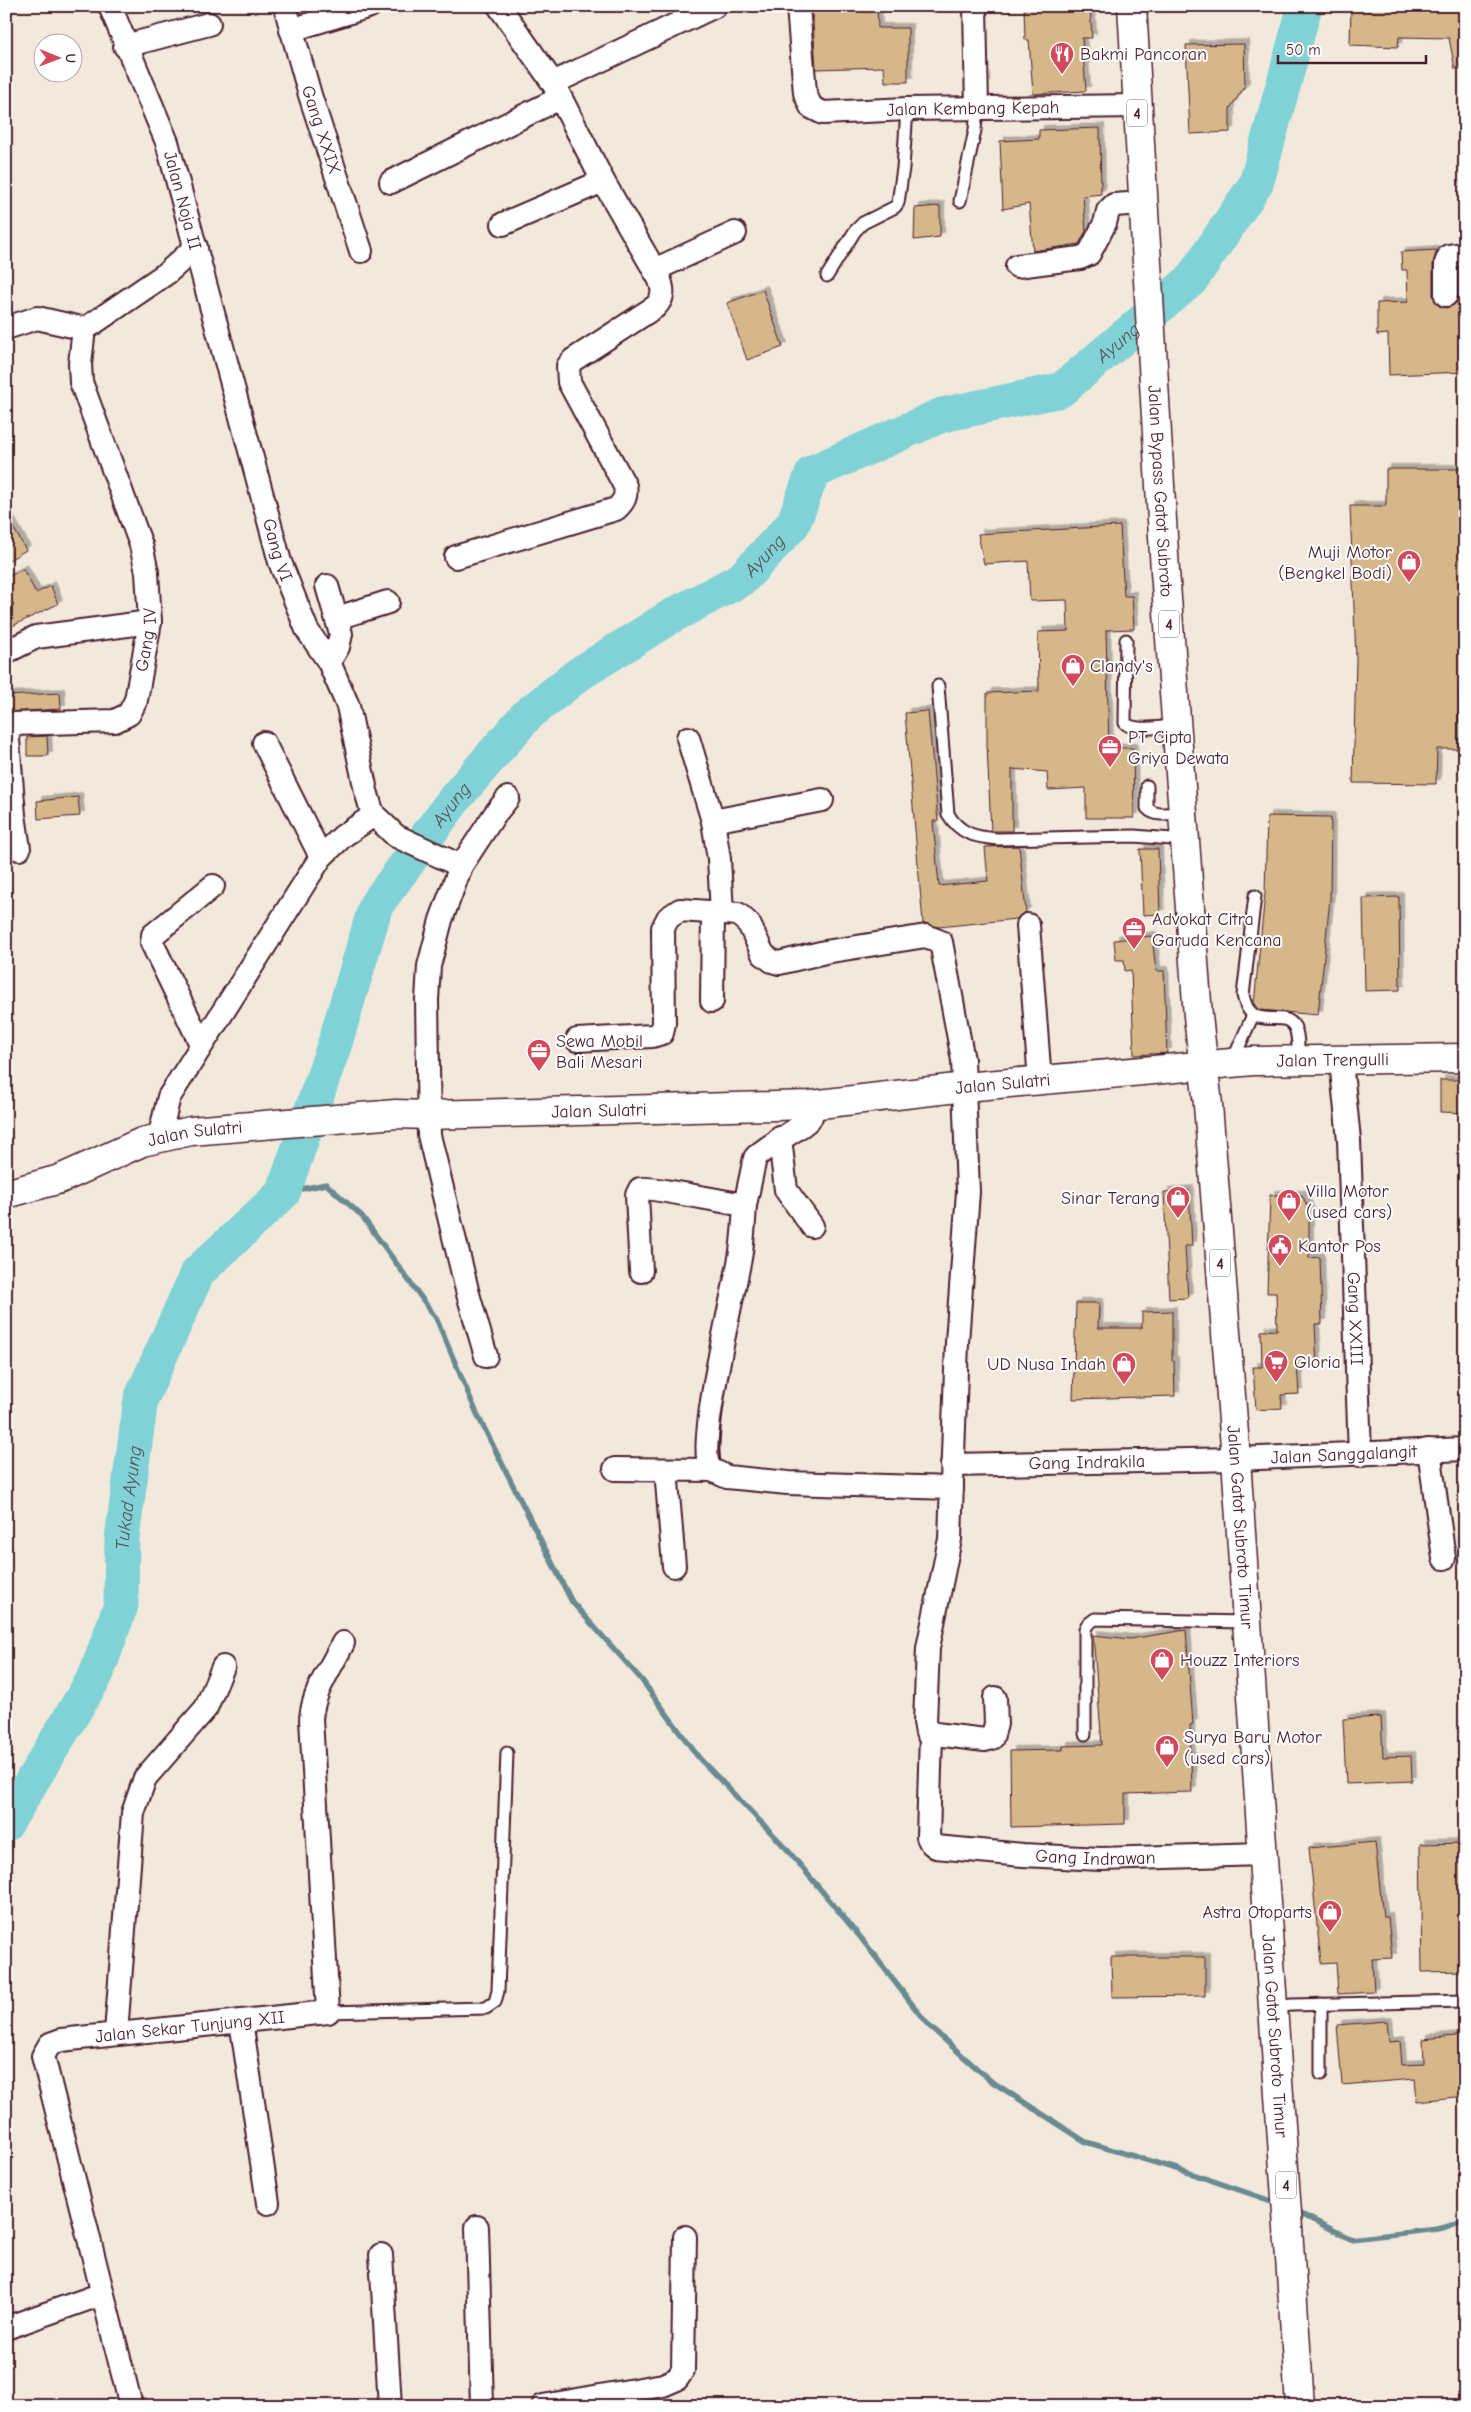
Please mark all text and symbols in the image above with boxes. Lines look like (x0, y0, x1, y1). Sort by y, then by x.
north arrow (32, 32, 82, 82)
scale bar (1278, 32, 1426, 64)
restaurant icon: Bakmi Pancoran (1049, 41, 1075, 75)
text: 50 m (1286, 41, 1321, 59)
place label: Bakmi Pancoran (1080, 44, 1207, 65)
text: U (62, 53, 79, 63)
street label: Gang XXIX (297, 83, 345, 177)
street label: Jalan Kembang Kepah (886, 97, 1060, 121)
road number: 4 (1127, 100, 1147, 126)
street label: Jalan Noja II (159, 149, 206, 252)
water label: Ayung (1091, 318, 1144, 368)
street label: Jalan Bypass Gatot Subroto (1143, 385, 1177, 598)
street label: Gang VI (258, 516, 297, 584)
water label: Ayung (739, 530, 790, 582)
place label: Muji Motor (Bengkel Bodi) (1278, 542, 1393, 584)
shop icon: Muji Motor (Bengkel Bodi) (1396, 549, 1422, 583)
street label: Gang IV (131, 607, 161, 673)
road number: 4 (1159, 610, 1179, 638)
shop icon: Clandy's (1060, 653, 1086, 687)
place label: Clandy's (1090, 656, 1153, 677)
place label: PT Cipta Griya Dewata (1128, 727, 1229, 769)
office icon: PT Cipta Griya Dewata (1097, 734, 1123, 768)
water label: Ayung (427, 778, 476, 832)
place label: Advokat Citra Garuda Kencana (1152, 909, 1282, 951)
office icon: Advokat Citra Garuda Kencana (1121, 916, 1147, 950)
place label: Sewa Mobil Bali Mesari (556, 1031, 643, 1073)
office icon: Sewa Mobil Bali Mesari (526, 1038, 552, 1072)
street label: Jalan Trengulli (1276, 1049, 1389, 1072)
street label: Jalan Sulatri (954, 1069, 1051, 1099)
street label: Jalan Sulatri (551, 1099, 647, 1123)
street label: Jalan Sulatri (146, 1117, 243, 1151)
place label: Villa Motor (used cars) (1306, 1181, 1392, 1223)
shop icon: Sinar Terang (1165, 1185, 1191, 1219)
place label: Sinar Terang (1061, 1188, 1160, 1209)
shop icon: Villa Motor (used cars) (1276, 1188, 1302, 1222)
public building icon: Kantor Pos (1267, 1233, 1293, 1267)
place label: Kantor Pos (1298, 1236, 1381, 1257)
road number: 4 (1210, 1250, 1230, 1276)
street label: Gang XXIII (1343, 1271, 1367, 1366)
supermarket icon: Gloria (1263, 1349, 1289, 1383)
shop icon: UD Nusa Indah (1111, 1351, 1137, 1385)
place label: Gloria (1294, 1352, 1341, 1373)
place label: UD Nusa Indah (987, 1354, 1106, 1375)
street label: Jalan Gatot Subroto Timur (1222, 1424, 1258, 1630)
street label: Jalan Sanggalangit (1270, 1441, 1418, 1468)
water label: Tukad Ayung (112, 1444, 147, 1550)
street label: Gang Indrakila (1029, 1451, 1145, 1474)
shop icon: Houzz Interiors (1149, 1647, 1175, 1681)
place label: Houzz Interiors (1180, 1650, 1299, 1671)
place label: Surya Baru Motor (used cars) (1184, 1727, 1323, 1769)
shop icon: Surya Baru Motor (used cars) (1154, 1734, 1180, 1768)
street label: Gang Indrawan (1035, 1846, 1156, 1870)
shop icon: Astra Otoparts (1317, 1899, 1343, 1933)
place label: Astra Otoparts (1202, 1902, 1312, 1923)
street label: Jalan Gatot Subroto Timur (1257, 1933, 1292, 2139)
street label: Jalan Sekar Tunjung XII (94, 2007, 286, 2047)
road number: 4 (1276, 2172, 1296, 2198)

